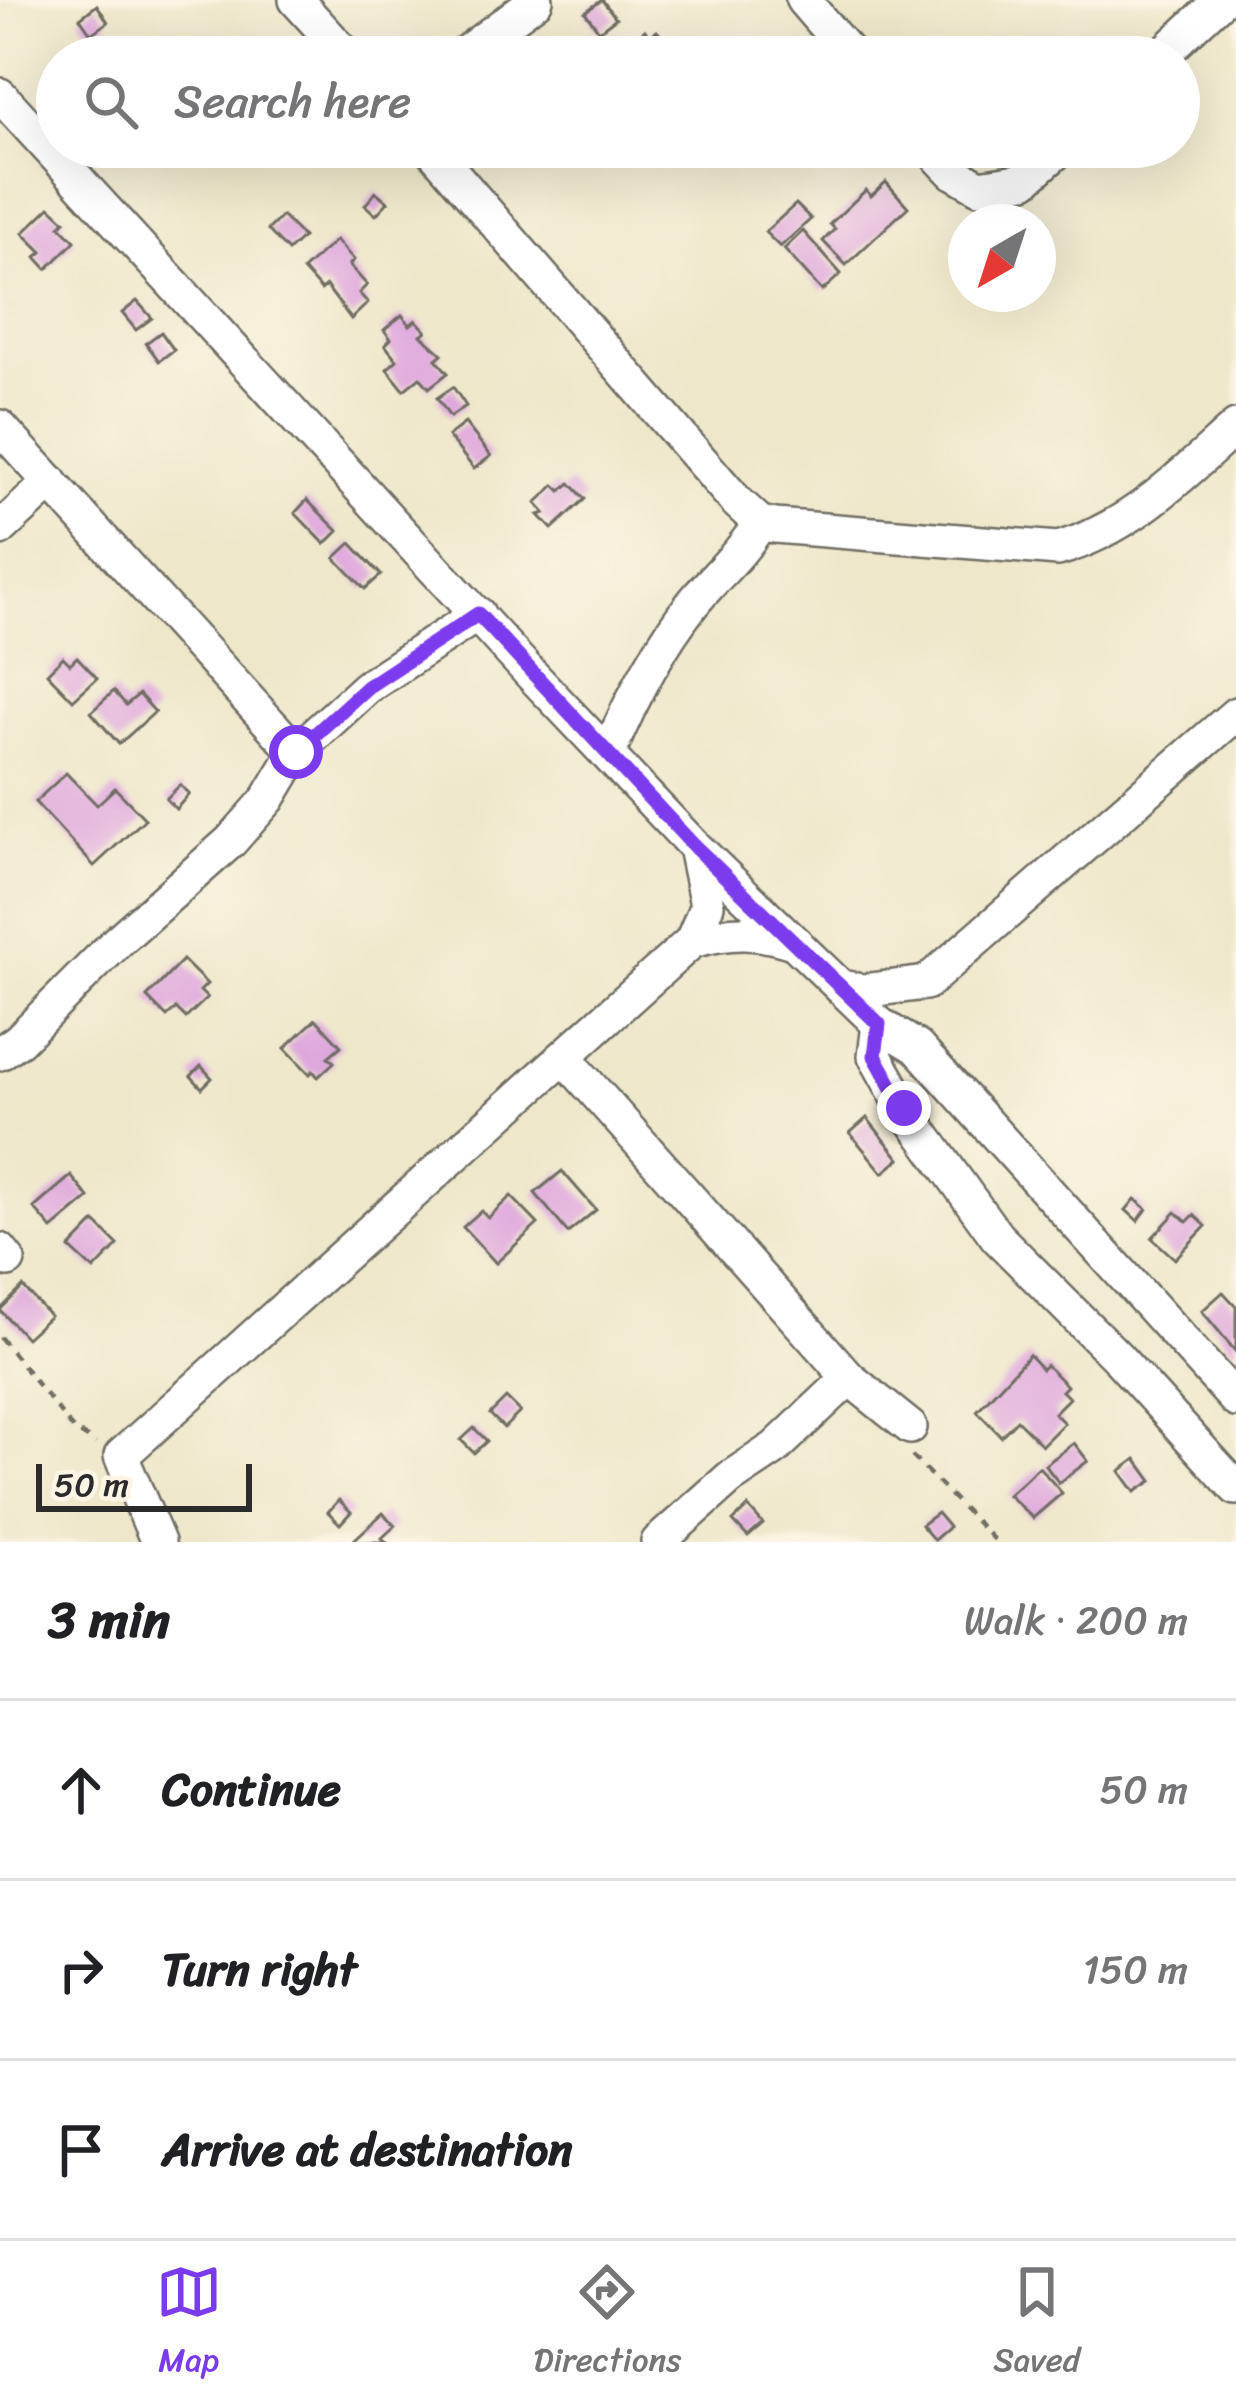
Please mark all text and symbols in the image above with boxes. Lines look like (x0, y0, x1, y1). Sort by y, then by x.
search box (36, 36, 1200, 168)
text: Search here (174, 62, 411, 142)
icon: search (78, 69, 144, 135)
north arrow (948, 204, 1056, 312)
route start (269, 725, 323, 779)
route end (877, 1081, 931, 1135)
text: 50 m (54, 1456, 129, 1514)
scale bar (36, 1458, 252, 1511)
text: 3 min (48, 1575, 170, 1665)
text: Walk · 200 m (964, 1586, 1188, 1655)
text: Continue (162, 1750, 341, 1830)
text: 50 m (1099, 1755, 1188, 1824)
icon: ahead (48, 1757, 114, 1823)
text: Turn right (162, 1930, 357, 2010)
text: 150 m (1083, 1935, 1188, 2004)
icon: right (48, 1937, 114, 2003)
text: Arrive at destination (162, 2110, 572, 2190)
icon: arrive (48, 2117, 114, 2183)
tab: Map (156, 2259, 222, 2389)
tab: Directions (534, 2259, 681, 2389)
tab: Saved (993, 2259, 1080, 2389)

